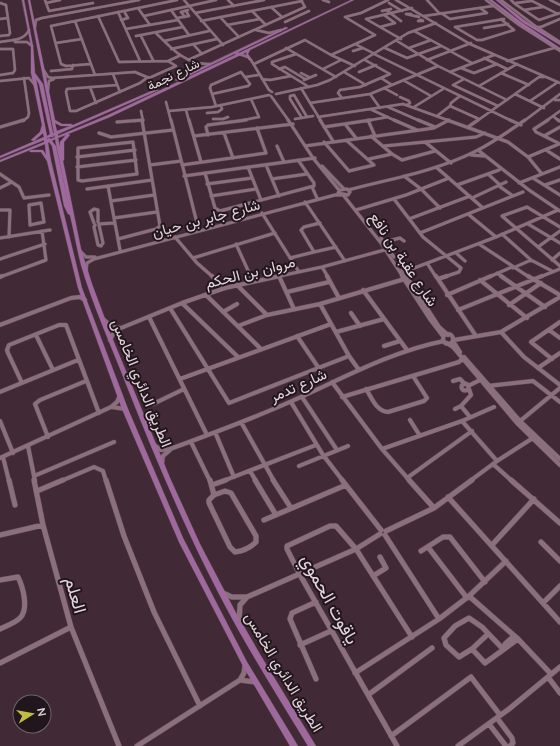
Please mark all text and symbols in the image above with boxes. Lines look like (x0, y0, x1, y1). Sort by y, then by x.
street label: شارع نجمة (144, 54, 203, 95)
street label: شارع جابر بن حيان (150, 194, 263, 243)
street label: شارع عقبة بن نافع (364, 208, 443, 311)
street label: مروان بن الحكم (203, 252, 297, 293)
street label: الطريق الدائري الخامس (104, 316, 176, 451)
street label: شارع تدمر (266, 364, 330, 408)
street label: ياقوت الحموي (292, 550, 364, 650)
street label: العلم (59, 574, 92, 616)
street label: الطريق الدائري الخامس (237, 609, 327, 737)
north arrow (12, 694, 52, 734)
text: N (34, 707, 49, 718)

